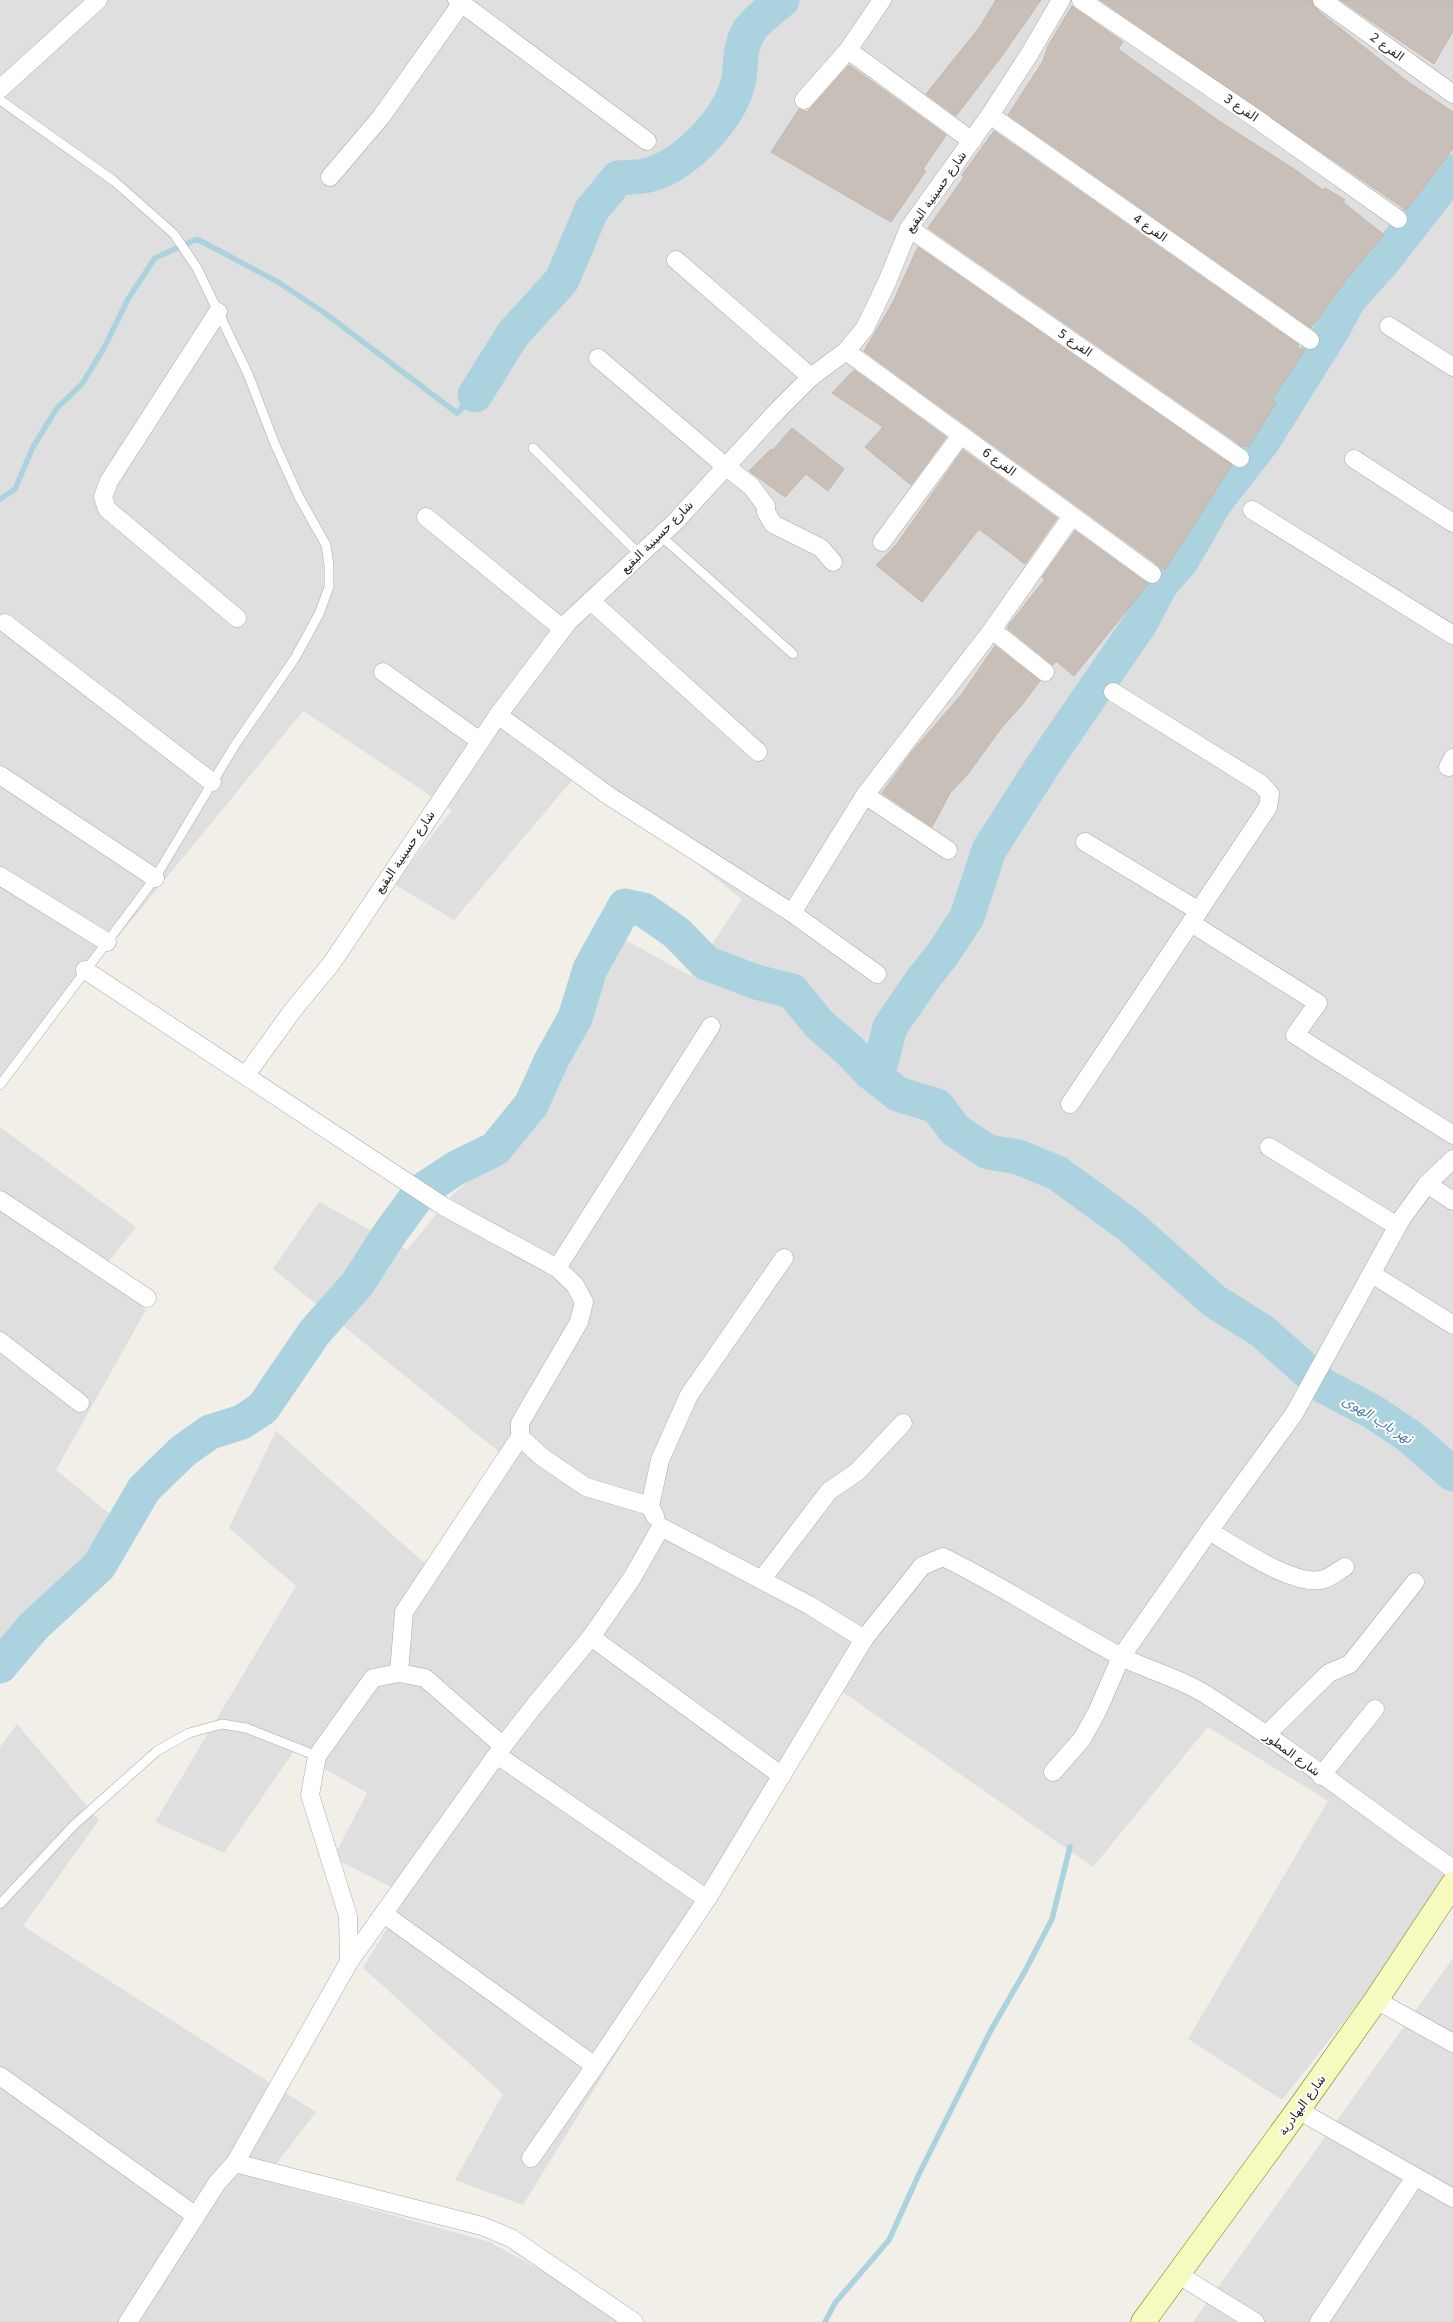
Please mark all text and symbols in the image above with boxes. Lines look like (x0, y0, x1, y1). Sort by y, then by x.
street label: الفرع 2 (1367, 30, 1407, 65)
street label: الفرع 3 (1221, 91, 1261, 125)
street label: شارع حسينية البقيع (903, 148, 970, 236)
street label: الفرع 4 (1130, 211, 1170, 246)
street label: الفرع 5 (1055, 326, 1095, 361)
street label: الفرع 6 (979, 445, 1019, 480)
street label: شارع حسينية البقيع (618, 498, 697, 577)
street label: شارع حسينية البقيع (372, 808, 439, 896)
water label: نهر باب الهوى (1340, 1391, 1416, 1448)
street label: شارع المطور (1260, 1728, 1323, 1780)
street label: شارع البهادرية (1275, 2072, 1329, 2139)

